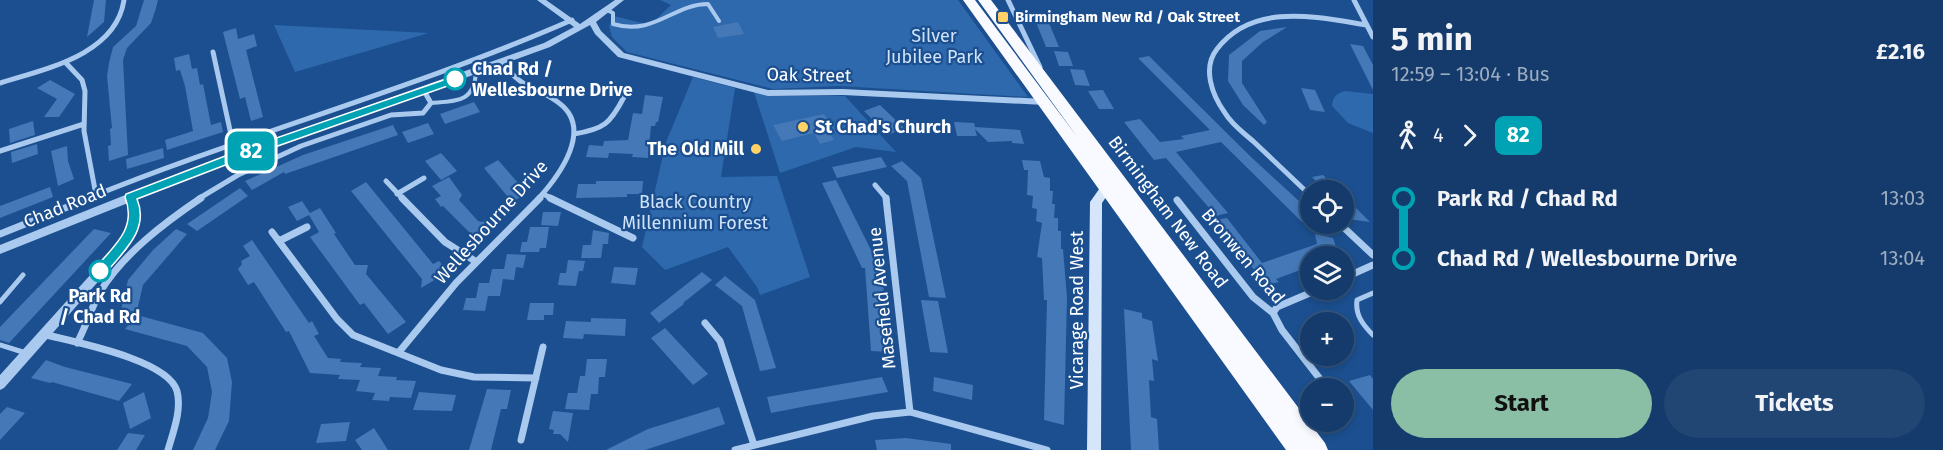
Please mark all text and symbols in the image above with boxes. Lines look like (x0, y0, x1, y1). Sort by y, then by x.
place label: Birmingham New Rd / Oak Street (1015, 8, 1240, 26)
marker: Birmingham New Rd / Oak Street (996, 10, 1010, 24)
text: 5 min (1391, 19, 1473, 59)
park label: Silver Jubilee Park (886, 25, 983, 68)
text: £2.16 (1876, 38, 1925, 65)
place label: Chad Rd / Wellesbourne Drive (472, 58, 633, 101)
text: 12:59 – 13:04 · Bus (1391, 62, 1549, 86)
street label: Oak Street (766, 63, 852, 87)
marker: Chad Rd / Wellesbourne Drive (444, 68, 466, 90)
place label: St Chad's Church (815, 116, 951, 138)
icon: walk (1391, 119, 1424, 152)
icon: forward (1453, 119, 1486, 152)
marker: St Chad's Church (796, 120, 810, 134)
text: 82 (1507, 122, 1530, 148)
text: 4 (1433, 123, 1444, 147)
street label: Birmingham New Road (1103, 131, 1233, 293)
line badge: 82 (224, 132, 278, 170)
text: 82 (240, 138, 262, 164)
place label: The Old Mill (647, 138, 745, 160)
marker: The Old Mill (749, 142, 763, 156)
street label: Wellesbourne Drive (430, 156, 552, 288)
street label: Chad Road (20, 179, 110, 233)
map controls (1300, 180, 1354, 432)
button: locate (1300, 180, 1354, 234)
text: Park Rd / Chad Rd (1437, 185, 1618, 212)
text: 13:03 (1881, 186, 1925, 210)
park label: Black Country Millennium Forest (622, 191, 769, 234)
street label: Bronwen Road (1197, 204, 1289, 308)
street label: Masefield Avenue (864, 226, 900, 370)
street label: Vicarage Road West (1066, 230, 1088, 389)
text: Chad Rd / Wellesbourne Drive (1437, 245, 1737, 272)
button: layers (1300, 246, 1354, 300)
text: 13:04 (1880, 246, 1925, 270)
marker: Park Rd / Chad Rd (89, 260, 111, 282)
place label: Park Rd / Chad Rd (60, 285, 140, 328)
button: + (1300, 312, 1354, 366)
button: Start (1391, 369, 1652, 438)
button: Tickets (1664, 369, 1925, 438)
button: − (1300, 378, 1354, 432)

